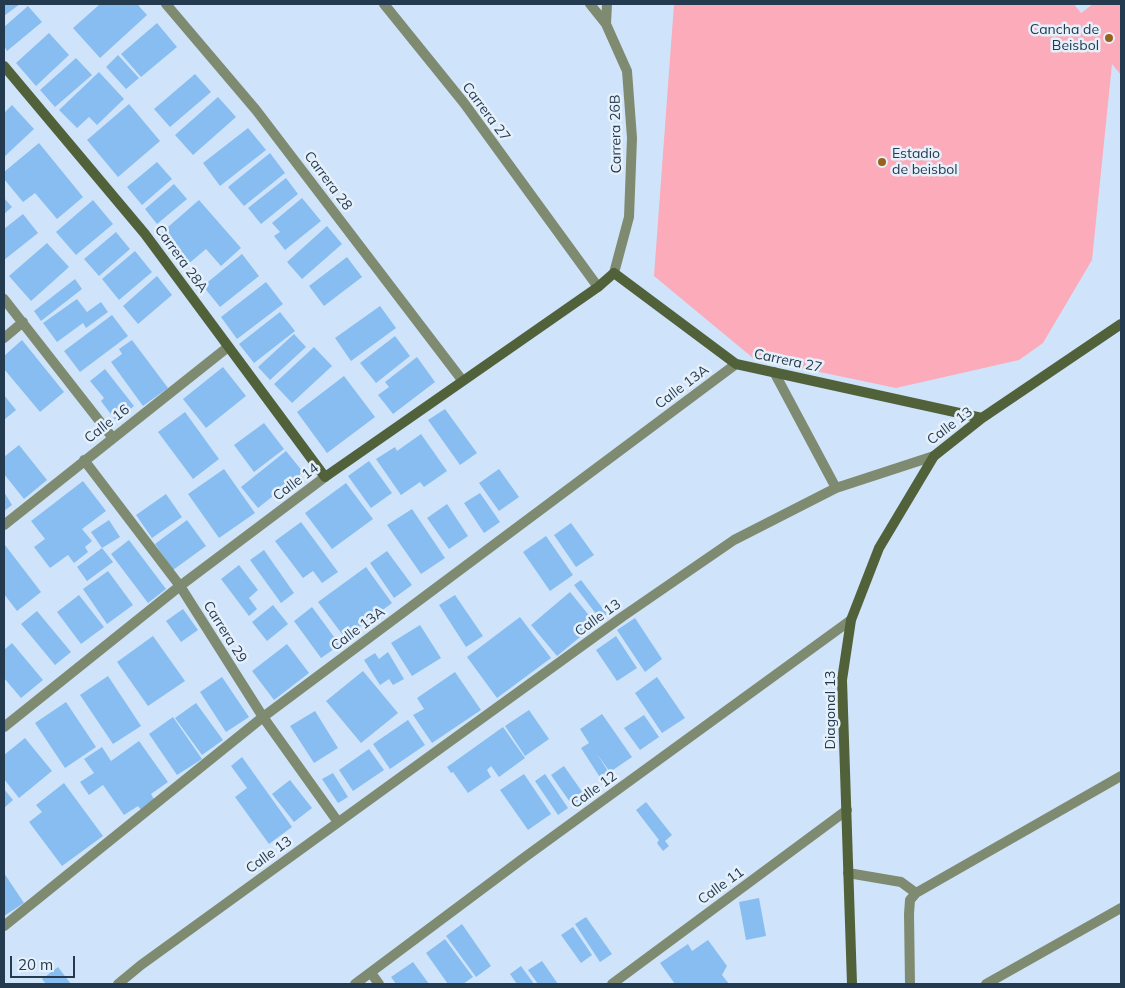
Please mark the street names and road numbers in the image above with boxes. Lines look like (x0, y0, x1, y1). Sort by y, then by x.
street label: Carrera 27 (458, 79, 514, 145)
street label: Carrera 26B (607, 94, 625, 174)
street label: Carrera 28 (300, 148, 356, 214)
street label: Carrera 28A (151, 222, 211, 296)
street label: Carrera 27 (752, 346, 824, 376)
street label: Calle 13A (652, 361, 712, 413)
street label: Calle 16 (81, 401, 133, 447)
street label: Calle 13 (924, 403, 976, 449)
street label: Calle 14 (270, 459, 322, 505)
street label: Calle 13 (572, 596, 624, 640)
street label: Carrera 29 (200, 598, 250, 666)
street label: Calle 13A (328, 603, 388, 655)
street label: Diagonal 13 (823, 670, 839, 750)
street label: Calle 12 (568, 768, 620, 812)
street label: Calle 13 (243, 833, 295, 877)
street label: Calle 11 (695, 864, 747, 908)

